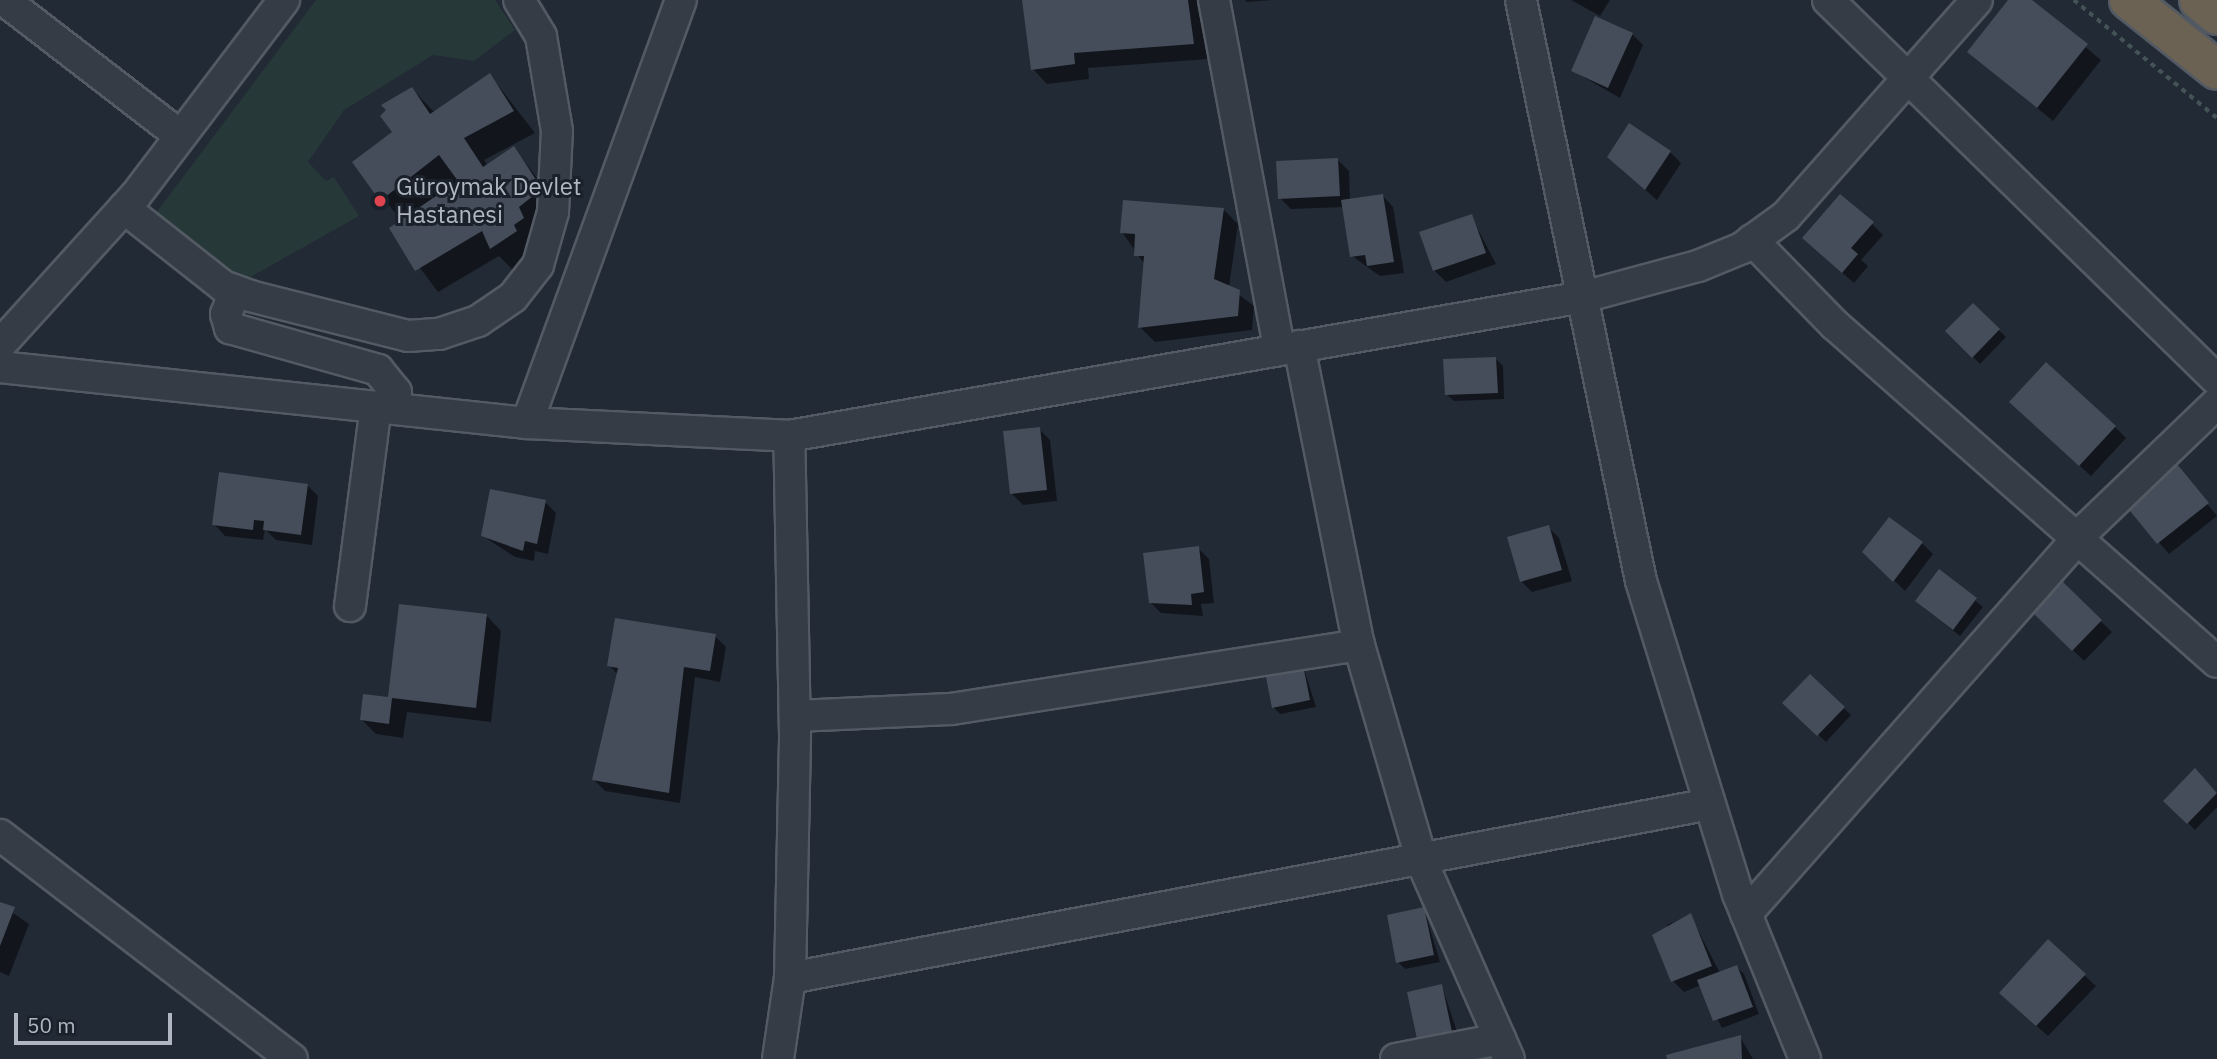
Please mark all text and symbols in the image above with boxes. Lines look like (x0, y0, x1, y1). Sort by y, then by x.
place label: Güroymak Devlet Hastanesi (396, 173, 581, 229)
marker: Güroymak Devlet Hastanesi (370, 191, 390, 211)
scale bar (18, 1000, 175, 1044)
text: 50 m (27, 1011, 76, 1039)

